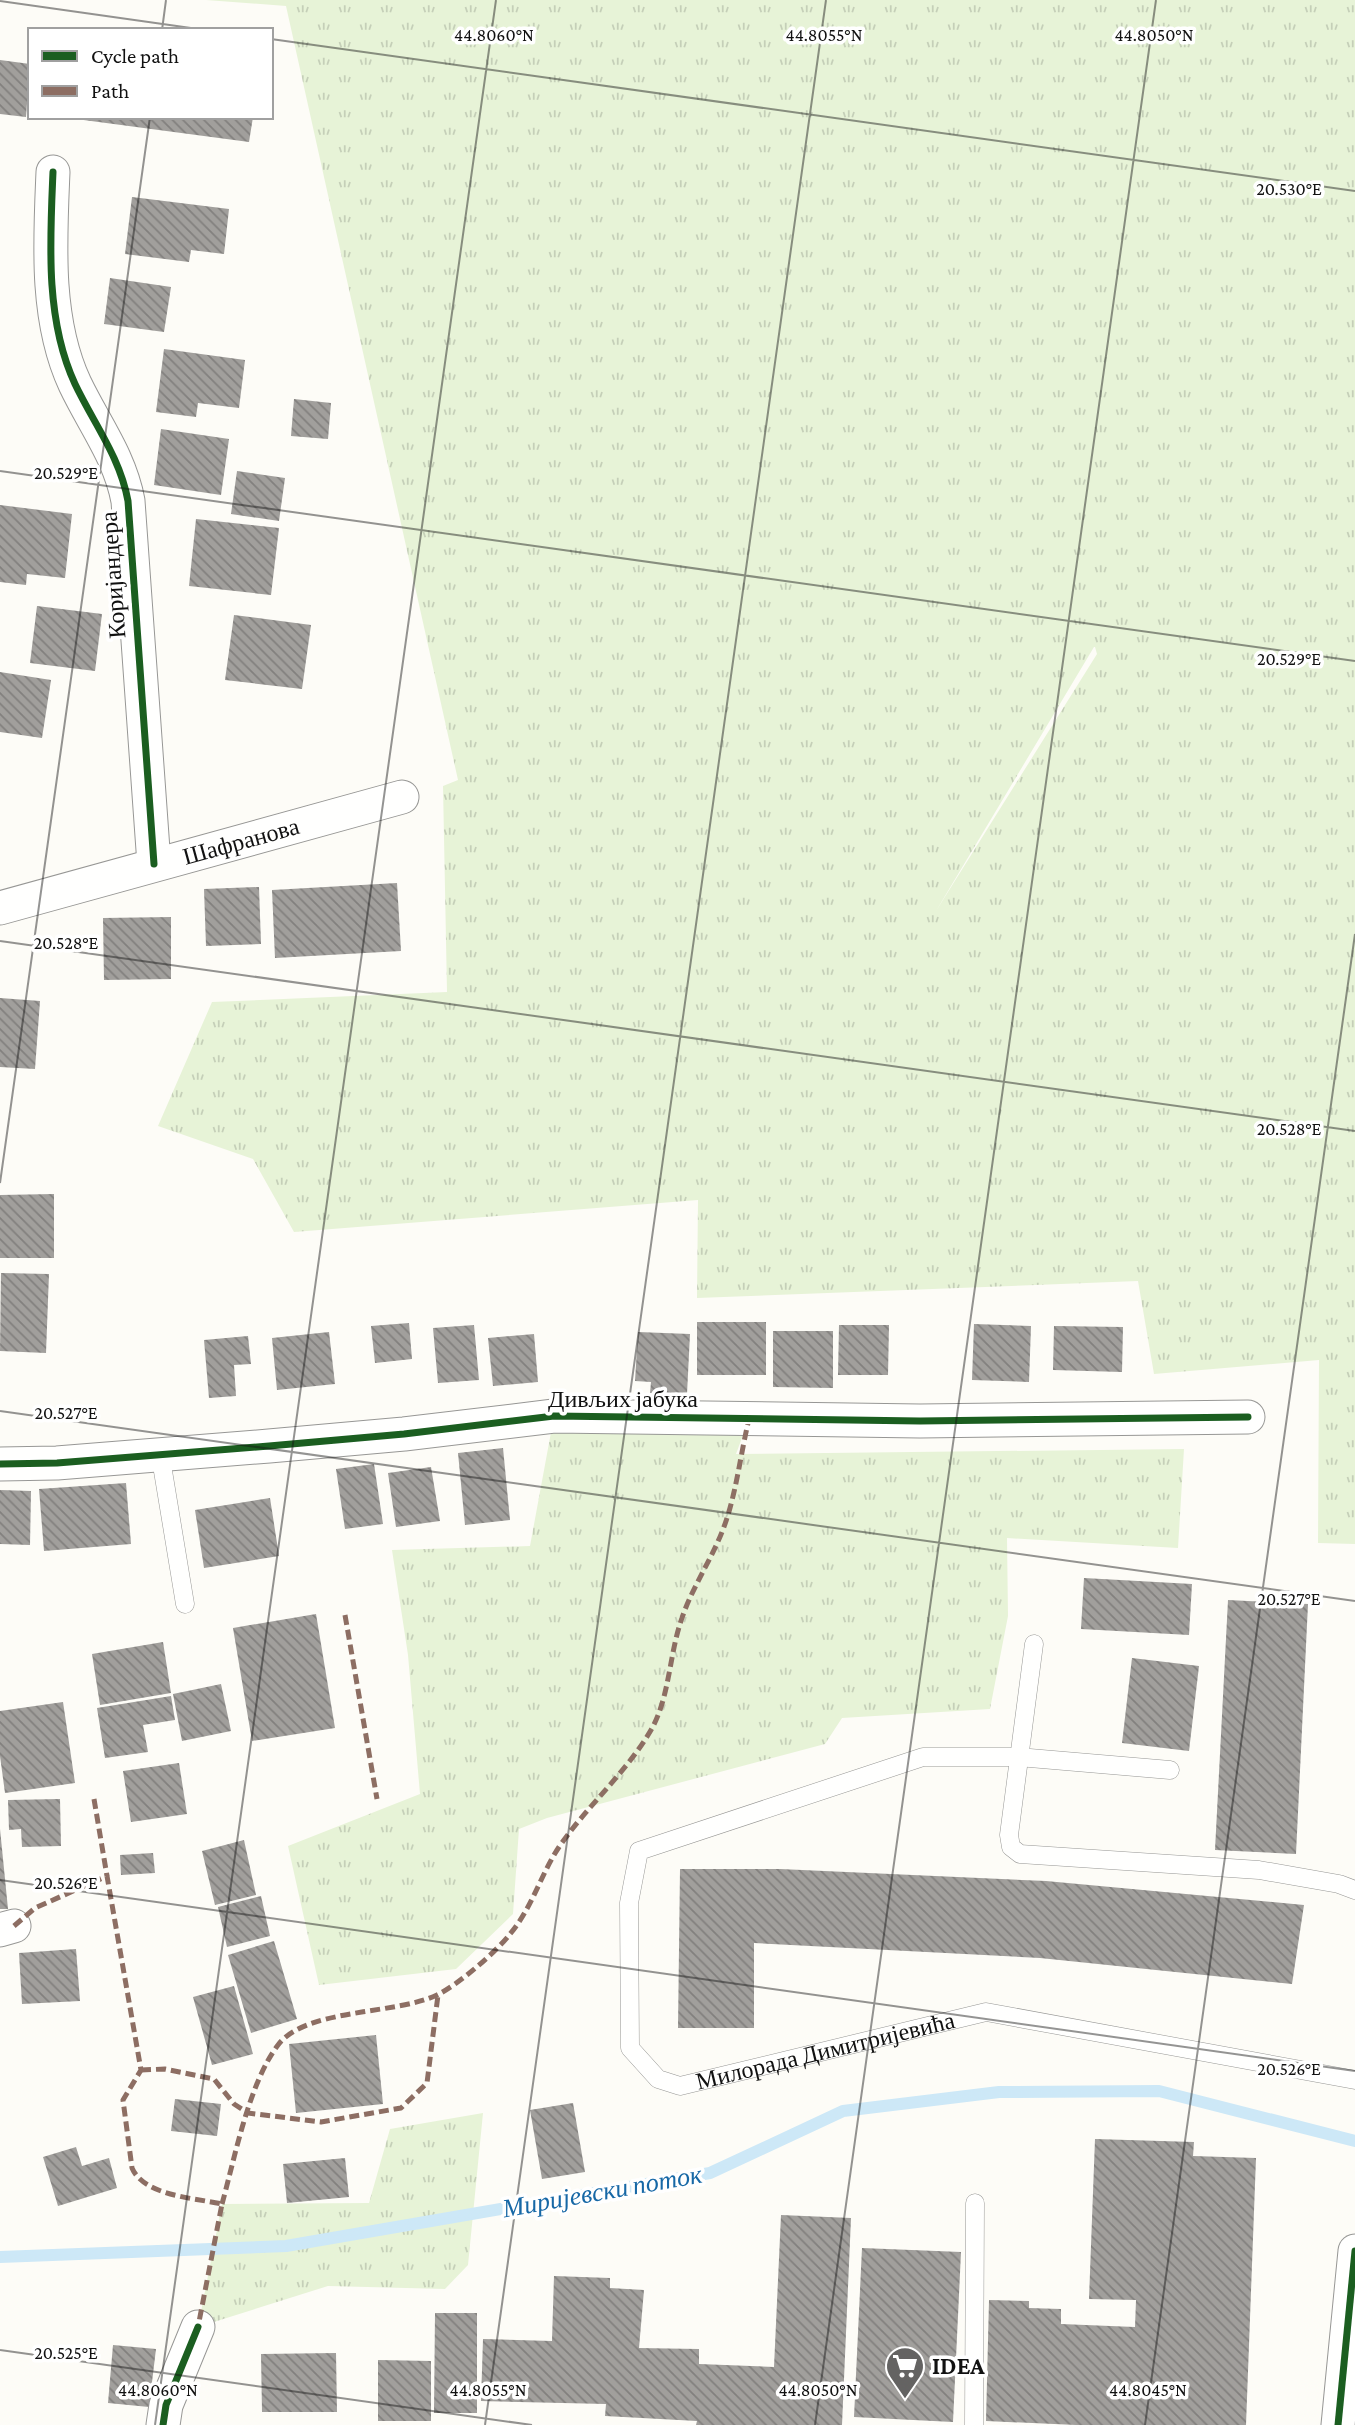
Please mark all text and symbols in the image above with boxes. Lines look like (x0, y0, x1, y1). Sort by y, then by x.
text: 44.8060°N (454, 25, 534, 45)
text: 44.8055°N (785, 25, 863, 45)
text: 44.8050°N (1114, 25, 1194, 45)
legend (28, 28, 273, 119)
text: Cycle path (91, 44, 179, 68)
text: Path (91, 79, 129, 103)
text: 20.530°E (1256, 179, 1322, 199)
text: 20.529°E (34, 463, 98, 483)
street label: Коријандера (95, 510, 130, 639)
text: 20.529°E (1257, 649, 1321, 669)
street label: Шафранова (180, 812, 302, 870)
text: 20.528°E (34, 933, 99, 953)
text: 20.528°E (1257, 1119, 1322, 1139)
street label: Дивљих јабука (548, 1385, 698, 1412)
text: 20.527°E (34, 1403, 98, 1423)
text: 20.527°E (1257, 1589, 1321, 1609)
text: 20.526°E (34, 1873, 98, 1893)
street label: Милорада Димитријевића (693, 2006, 958, 2095)
text: 20.526°E (1257, 2059, 1321, 2079)
water label: Миријевски поток (499, 2160, 705, 2223)
text: 20.525°E (34, 2343, 98, 2363)
supermarket icon: IDEA (884, 2345, 926, 2400)
place label: IDEA (932, 2352, 985, 2379)
text: 44.8060°N (118, 2380, 198, 2400)
text: 44.8055°N (449, 2380, 527, 2400)
text: 44.8050°N (778, 2380, 858, 2400)
text: 44.8045°N (1109, 2380, 1187, 2400)

